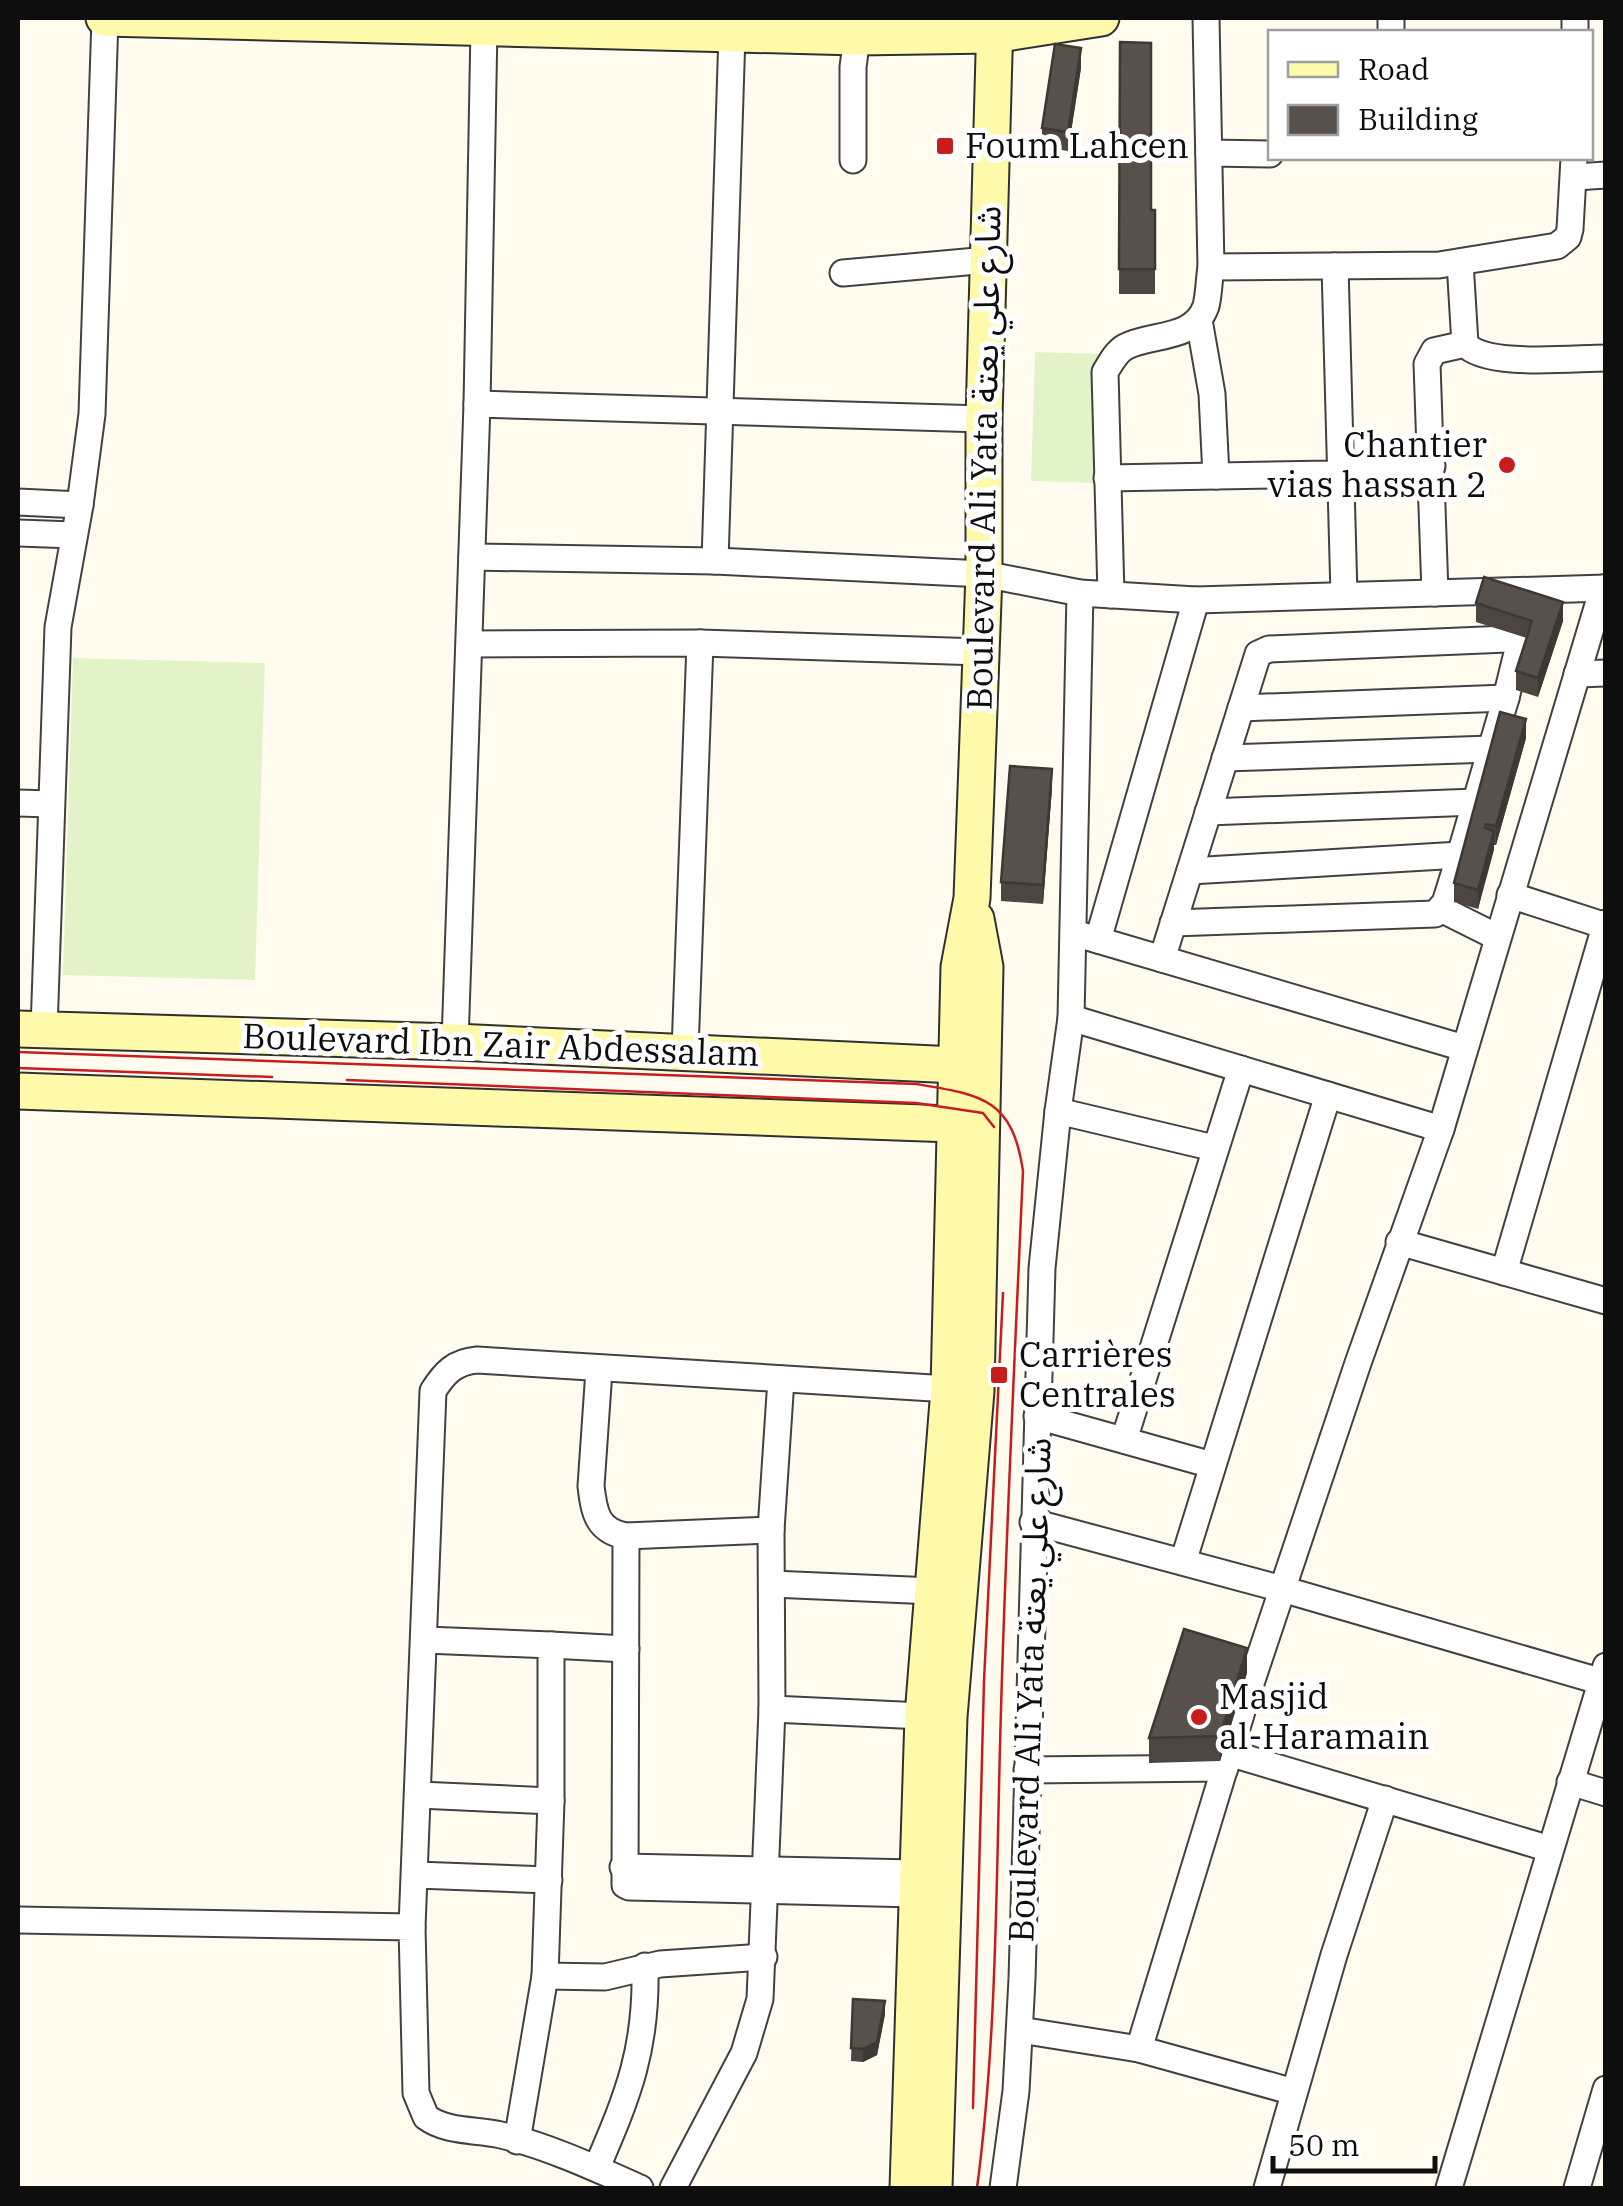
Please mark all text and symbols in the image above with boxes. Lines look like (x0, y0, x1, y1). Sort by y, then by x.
legend (1268, 30, 1593, 160)
text: Road (1358, 49, 1430, 88)
text: Building (1358, 99, 1478, 138)
place label: Foum Lahcen (965, 122, 1189, 168)
marker: Foum Lahcen (934, 135, 956, 157)
street label: Boulevard Ali Yata شارع علي يعتة (956, 205, 1016, 711)
place label: Chantier vias hassan 2 (1267, 421, 1487, 507)
marker: Chantier vias hassan 2 (1496, 454, 1518, 476)
street label: Boulevard Ibn Zair Abdessalam (242, 1012, 760, 1076)
place label: Carrières Centrales (1019, 1331, 1176, 1417)
marker: Carrières Centrales (988, 1364, 1010, 1386)
street label: Boulevard Ali Yata شارع علي يعتة (997, 1437, 1066, 1943)
place label: Masjid al-Haramain (1219, 1673, 1430, 1759)
marker: Masjid al-Haramain (1188, 1706, 1210, 1728)
scale bar (1273, 2111, 1436, 2173)
text: 50 m (1288, 2125, 1360, 2164)

